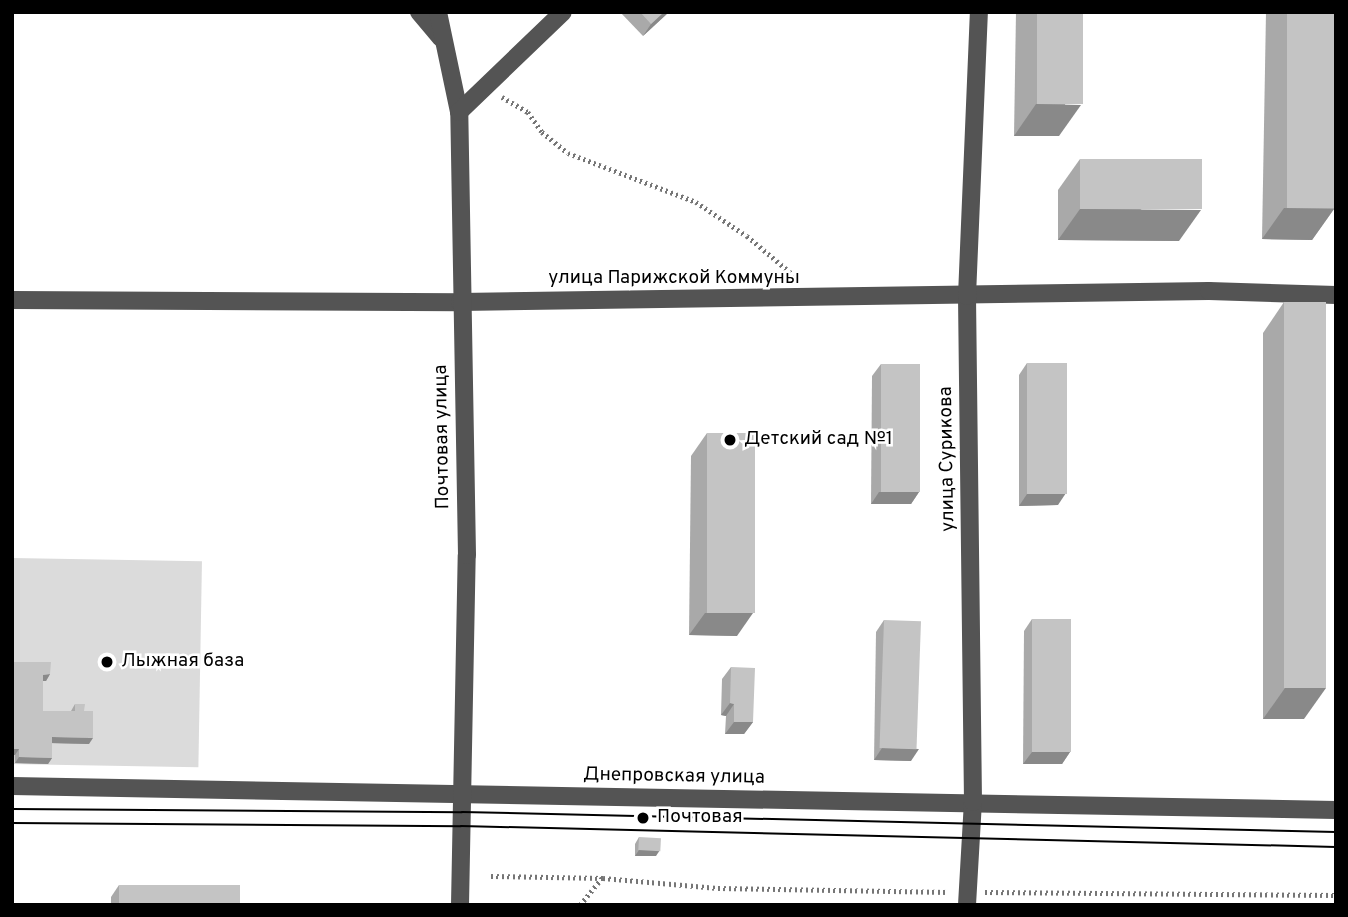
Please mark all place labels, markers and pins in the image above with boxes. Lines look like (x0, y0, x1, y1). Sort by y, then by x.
place label: Детский сад №1 (744, 429, 893, 451)
marker: Детский сад №1 (722, 432, 738, 448)
place label: Лыжная база (121, 651, 244, 673)
marker: Лыжная база (99, 654, 115, 670)
place label: Почтовая (657, 807, 743, 829)
marker: Почтовая (635, 810, 651, 826)

